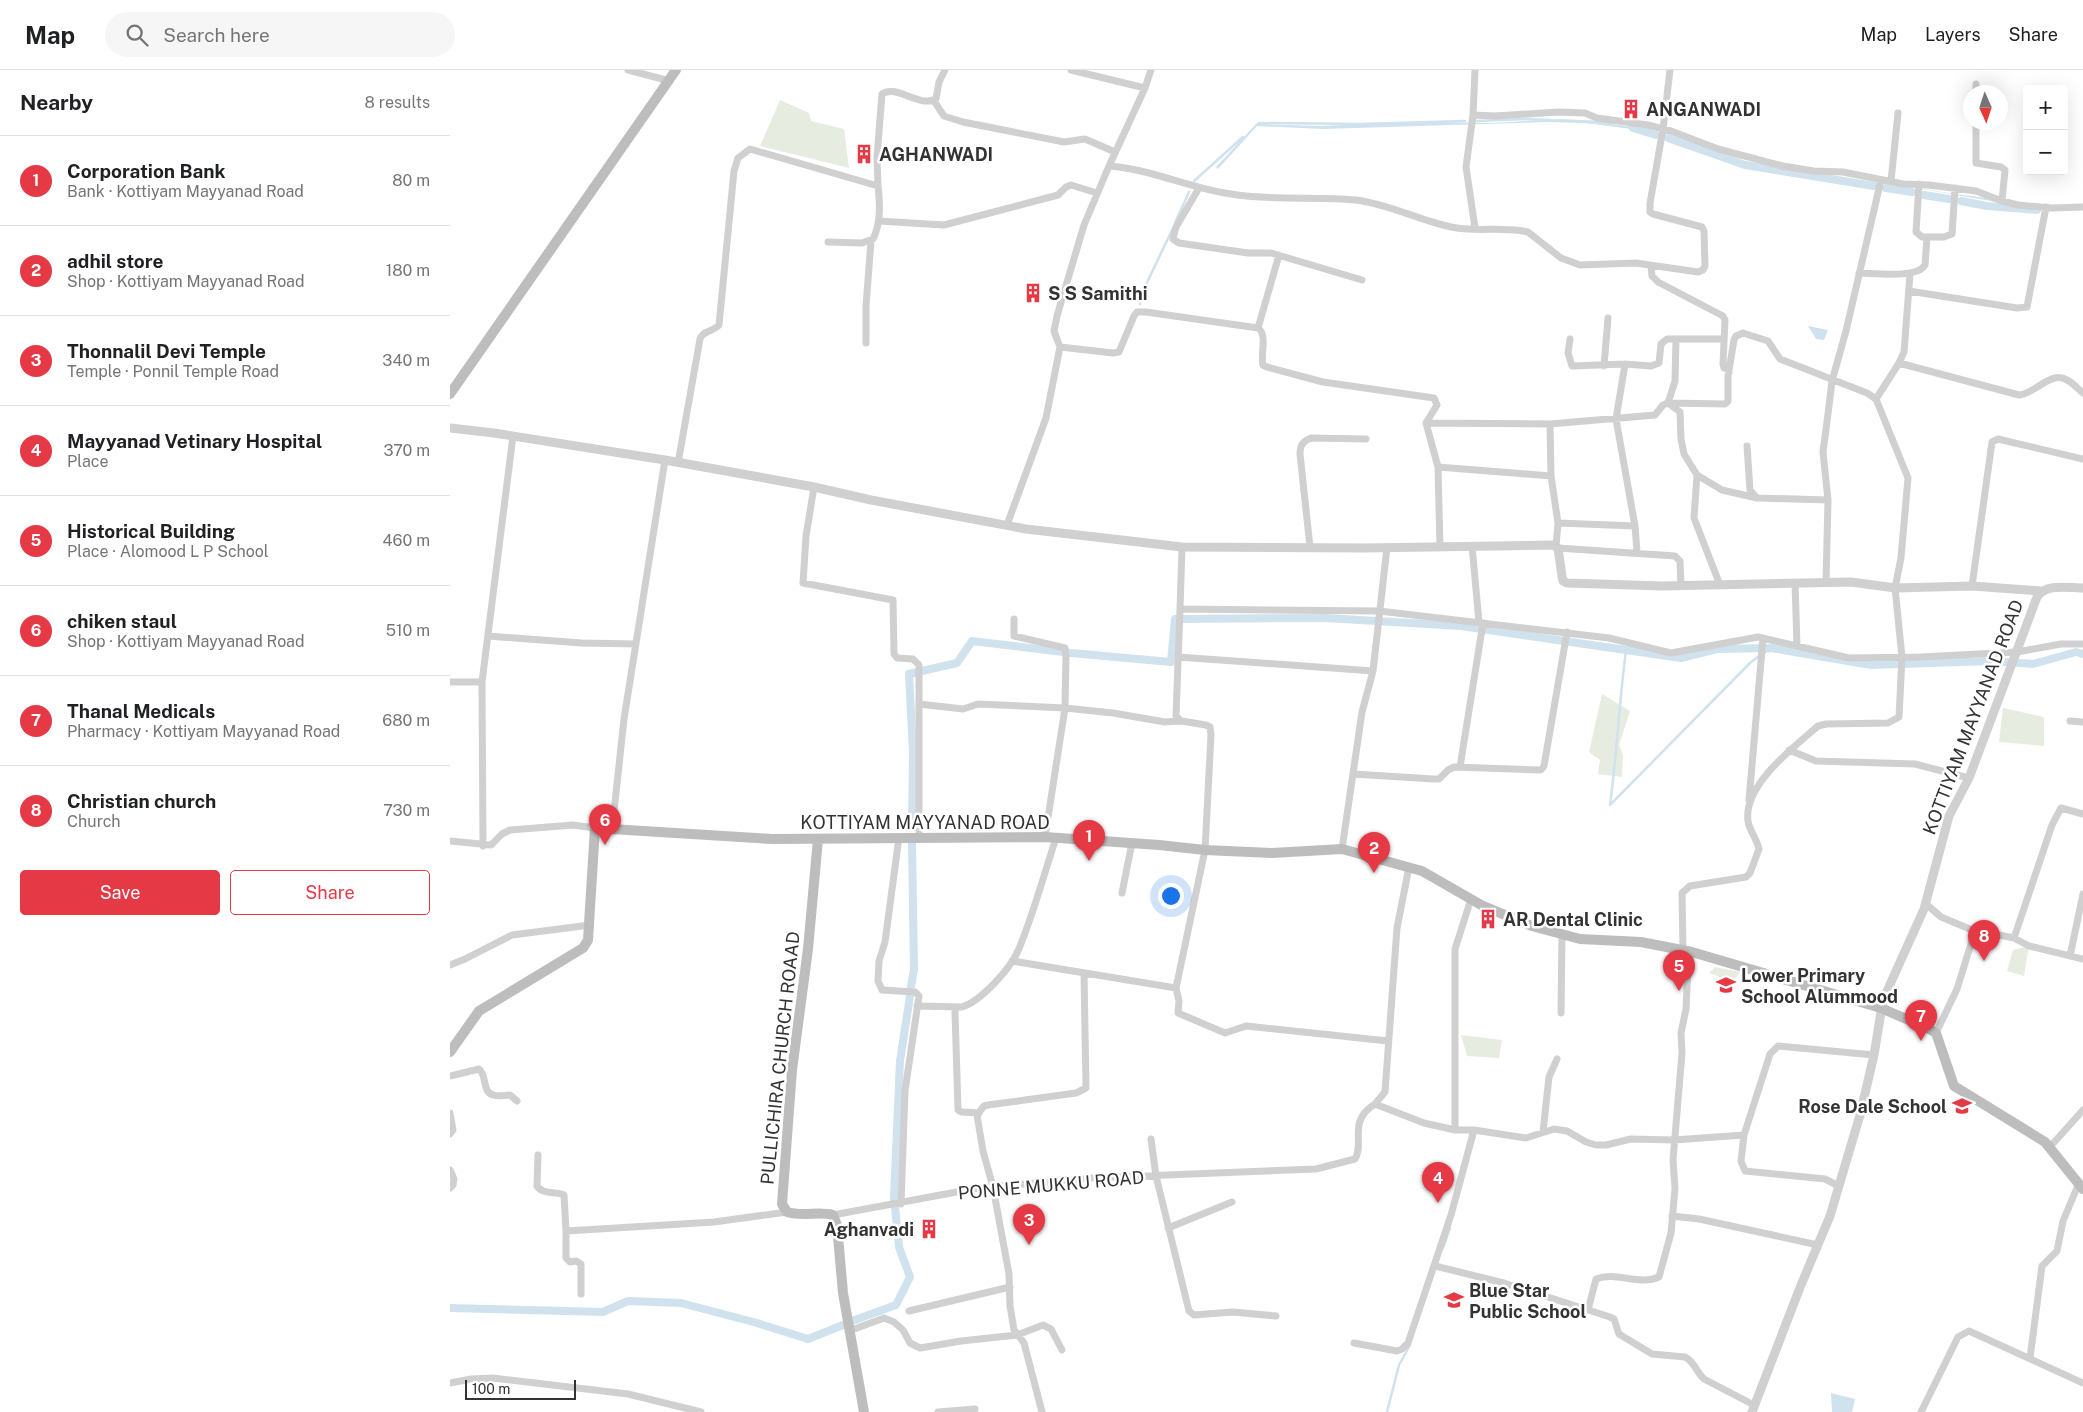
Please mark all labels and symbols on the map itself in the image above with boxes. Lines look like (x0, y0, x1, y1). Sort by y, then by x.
north arrow (1963, 85, 2008, 130)
building icon: ANGANWADI (1620, 98, 1642, 120)
place label: ANGANWADI (1646, 99, 1761, 120)
building icon: AGHANWADI (853, 143, 875, 165)
place label: AGHANWADI (879, 144, 993, 165)
building icon: S S Samithi (1022, 282, 1044, 304)
place label: S S Samithi (1048, 283, 1147, 304)
street label: KOTTIYAM MAYYANAD ROAD (1918, 597, 2028, 837)
pin: 6 (589, 804, 621, 845)
street label: KOTTIYAM MAYYANAD ROAD (800, 812, 1050, 833)
pin: 1 (1073, 820, 1105, 861)
pin: 2 (1358, 832, 1390, 873)
your location (1158, 883, 1184, 909)
building icon: AR Dental Clinic (1477, 908, 1499, 930)
place label: AR Dental Clinic (1503, 909, 1643, 930)
pin: 8 (1968, 920, 2000, 961)
street label: PULLICHIRA CHURCH ROAAD (756, 930, 804, 1186)
pin: 5 (1663, 950, 1695, 991)
place label: Lower Primary School Alummood (1741, 965, 1898, 1007)
school or university icon: Lower Primary School Alummood (1715, 974, 1737, 996)
pin: 7 (1905, 1000, 1937, 1041)
school or university icon: Rose Dale School (1951, 1095, 1973, 1117)
place label: Rose Dale School (1798, 1096, 1947, 1117)
pin: 4 (1422, 1162, 1454, 1203)
street label: PONNE MUKKU ROAD (957, 1166, 1145, 1204)
pin: 3 (1013, 1204, 1045, 1245)
building icon: Aghanvadi (918, 1218, 940, 1240)
place label: Aghanvadi (824, 1219, 914, 1240)
place label: Blue Star Public School (1469, 1280, 1586, 1322)
school or university icon: Blue Star Public School (1443, 1289, 1465, 1311)
scale bar (465, 1377, 576, 1400)

